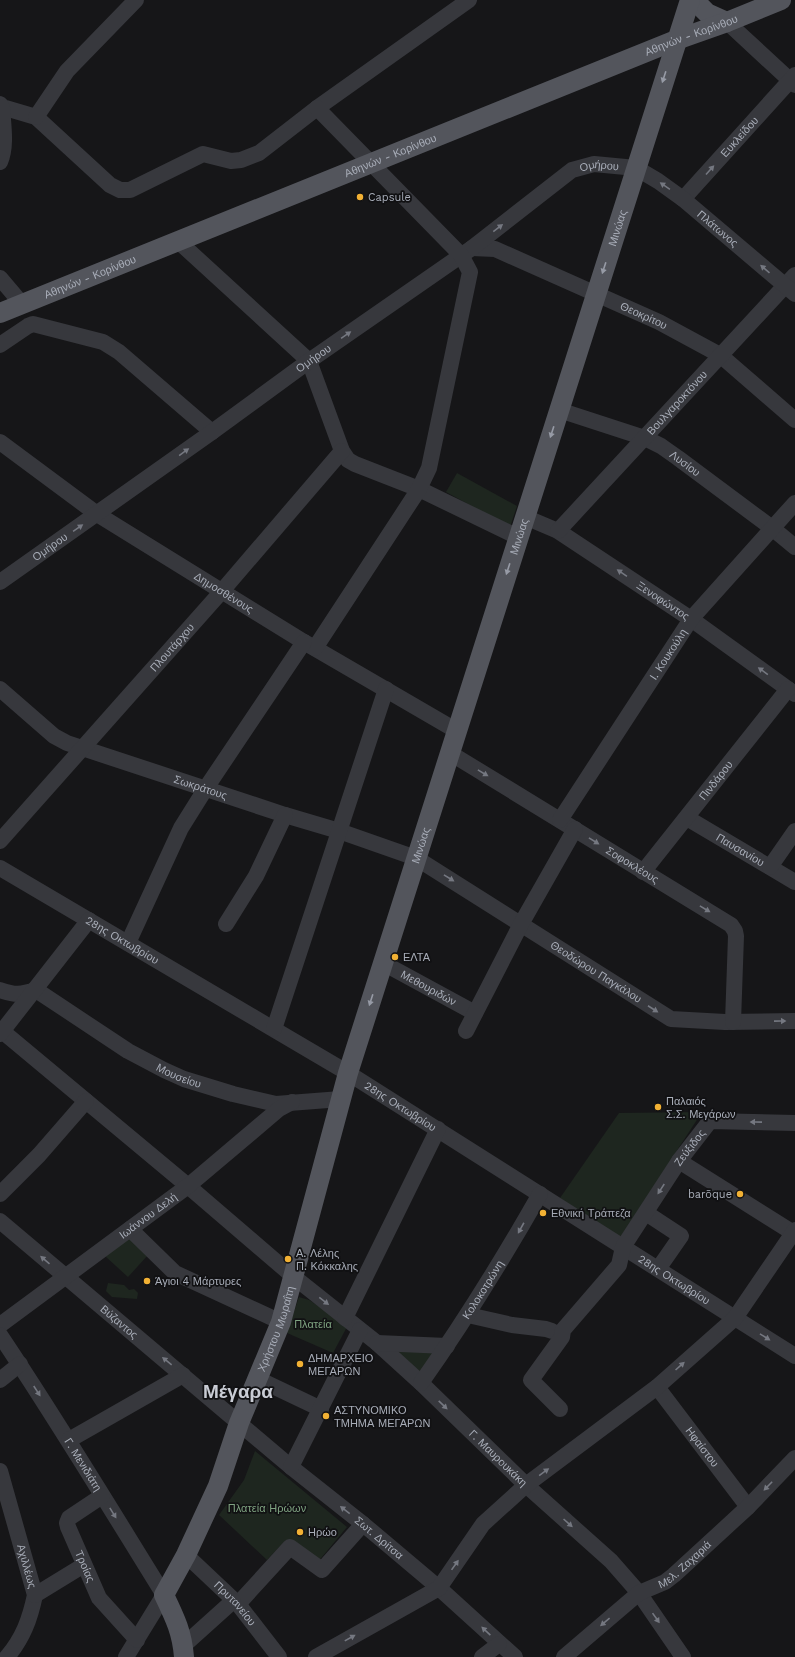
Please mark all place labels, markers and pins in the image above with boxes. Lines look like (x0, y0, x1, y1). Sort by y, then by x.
place label: Capsule (368, 191, 411, 204)
marker: Capsule (355, 192, 365, 202)
place label: ΕΛΤΑ (403, 951, 431, 964)
marker: ΕΛΤΑ (390, 952, 400, 962)
place label: Παλαιός Σ.Σ. Μεγάρων (666, 1095, 736, 1121)
marker: Παλαιός Σ.Σ. Μεγάρων (653, 1102, 663, 1112)
place label: barōque (688, 1188, 732, 1201)
marker: barōque (735, 1189, 745, 1199)
place label: Εθνική Τράπεζα (551, 1207, 631, 1220)
marker: Εθνική Τράπεζα (538, 1208, 548, 1218)
place label: Α. Λέλης Π. Κόκκαλης (296, 1247, 358, 1273)
marker: Α. Λέλης Π. Κόκκαλης (283, 1254, 293, 1264)
place label: Άγιοι 4 Μάρτυρες (155, 1275, 241, 1288)
marker: Άγιοι 4 Μάρτυρες (142, 1276, 152, 1286)
place label: ΔΗΜΑΡΧΕΙΟ ΜΕΓΑΡΩΝ (308, 1352, 374, 1378)
marker: ΔΗΜΑΡΧΕΙΟ ΜΕΓΑΡΩΝ (295, 1359, 305, 1369)
place label: ΑΣΤΥΝΟΜΙΚΟ ΤΜΗΜΑ ΜΕΓΑΡΩΝ (334, 1404, 431, 1430)
marker: ΑΣΤΥΝΟΜΙΚΟ ΤΜΗΜΑ ΜΕΓΑΡΩΝ (321, 1411, 331, 1421)
place label: Ηρώο (308, 1526, 337, 1539)
marker: Ηρώο (295, 1527, 305, 1537)

